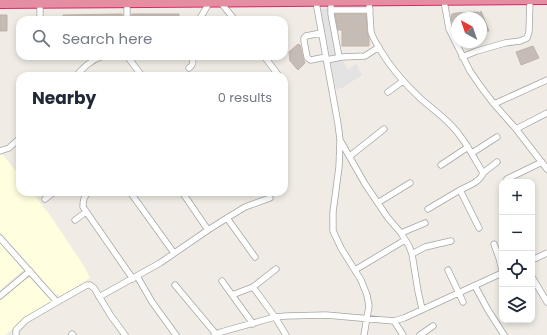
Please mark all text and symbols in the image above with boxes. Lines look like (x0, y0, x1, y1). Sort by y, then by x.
north arrow (451, 12, 487, 48)
search box (16, 16, 288, 60)
icon: search (30, 27, 52, 49)
text: Search here (62, 28, 152, 49)
text: Nearby (32, 86, 96, 110)
text: 0 results (218, 88, 272, 107)
map controls (499, 179, 535, 323)
button: + (499, 179, 535, 215)
button: − (499, 215, 535, 251)
button: locate (499, 251, 535, 287)
button: layers (499, 287, 535, 323)

